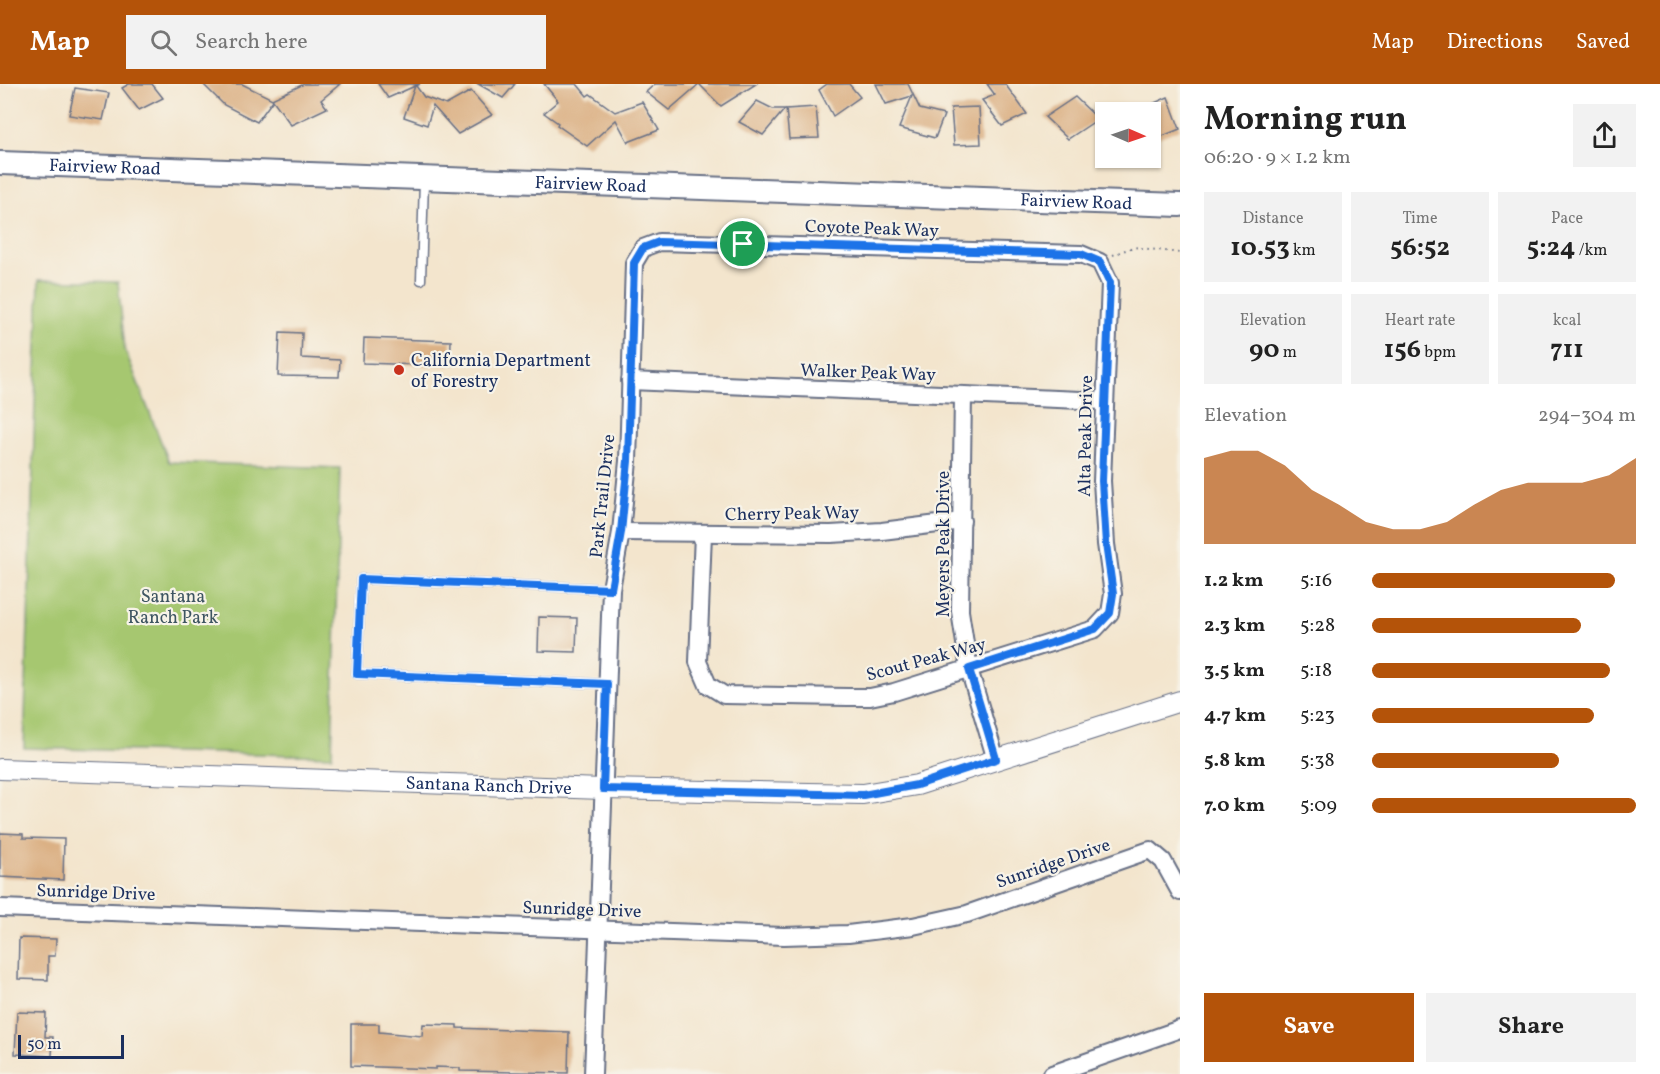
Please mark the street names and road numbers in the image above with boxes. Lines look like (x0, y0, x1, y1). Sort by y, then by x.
street label: Fairview Road (48, 154, 161, 183)
street label: Fairview Road (534, 171, 647, 200)
street label: Fairview Road (1020, 188, 1133, 217)
street label: Coyote Peak Way (805, 215, 940, 244)
street label: Walker Peak Way (800, 359, 936, 388)
street label: Alta Peak Drive (1073, 375, 1100, 497)
street label: Park Trail Drive (585, 433, 622, 559)
street label: Meyers Peak Drive (932, 471, 957, 617)
street label: Cherry Peak Way (725, 501, 860, 528)
street label: Scout Peak Way (864, 632, 989, 688)
street label: Santana Ranch Drive (405, 771, 572, 802)
street label: Sunridge Drive (993, 833, 1114, 896)
street label: Sunridge Drive (36, 879, 156, 908)
street label: Sunridge Drive (522, 896, 642, 925)

